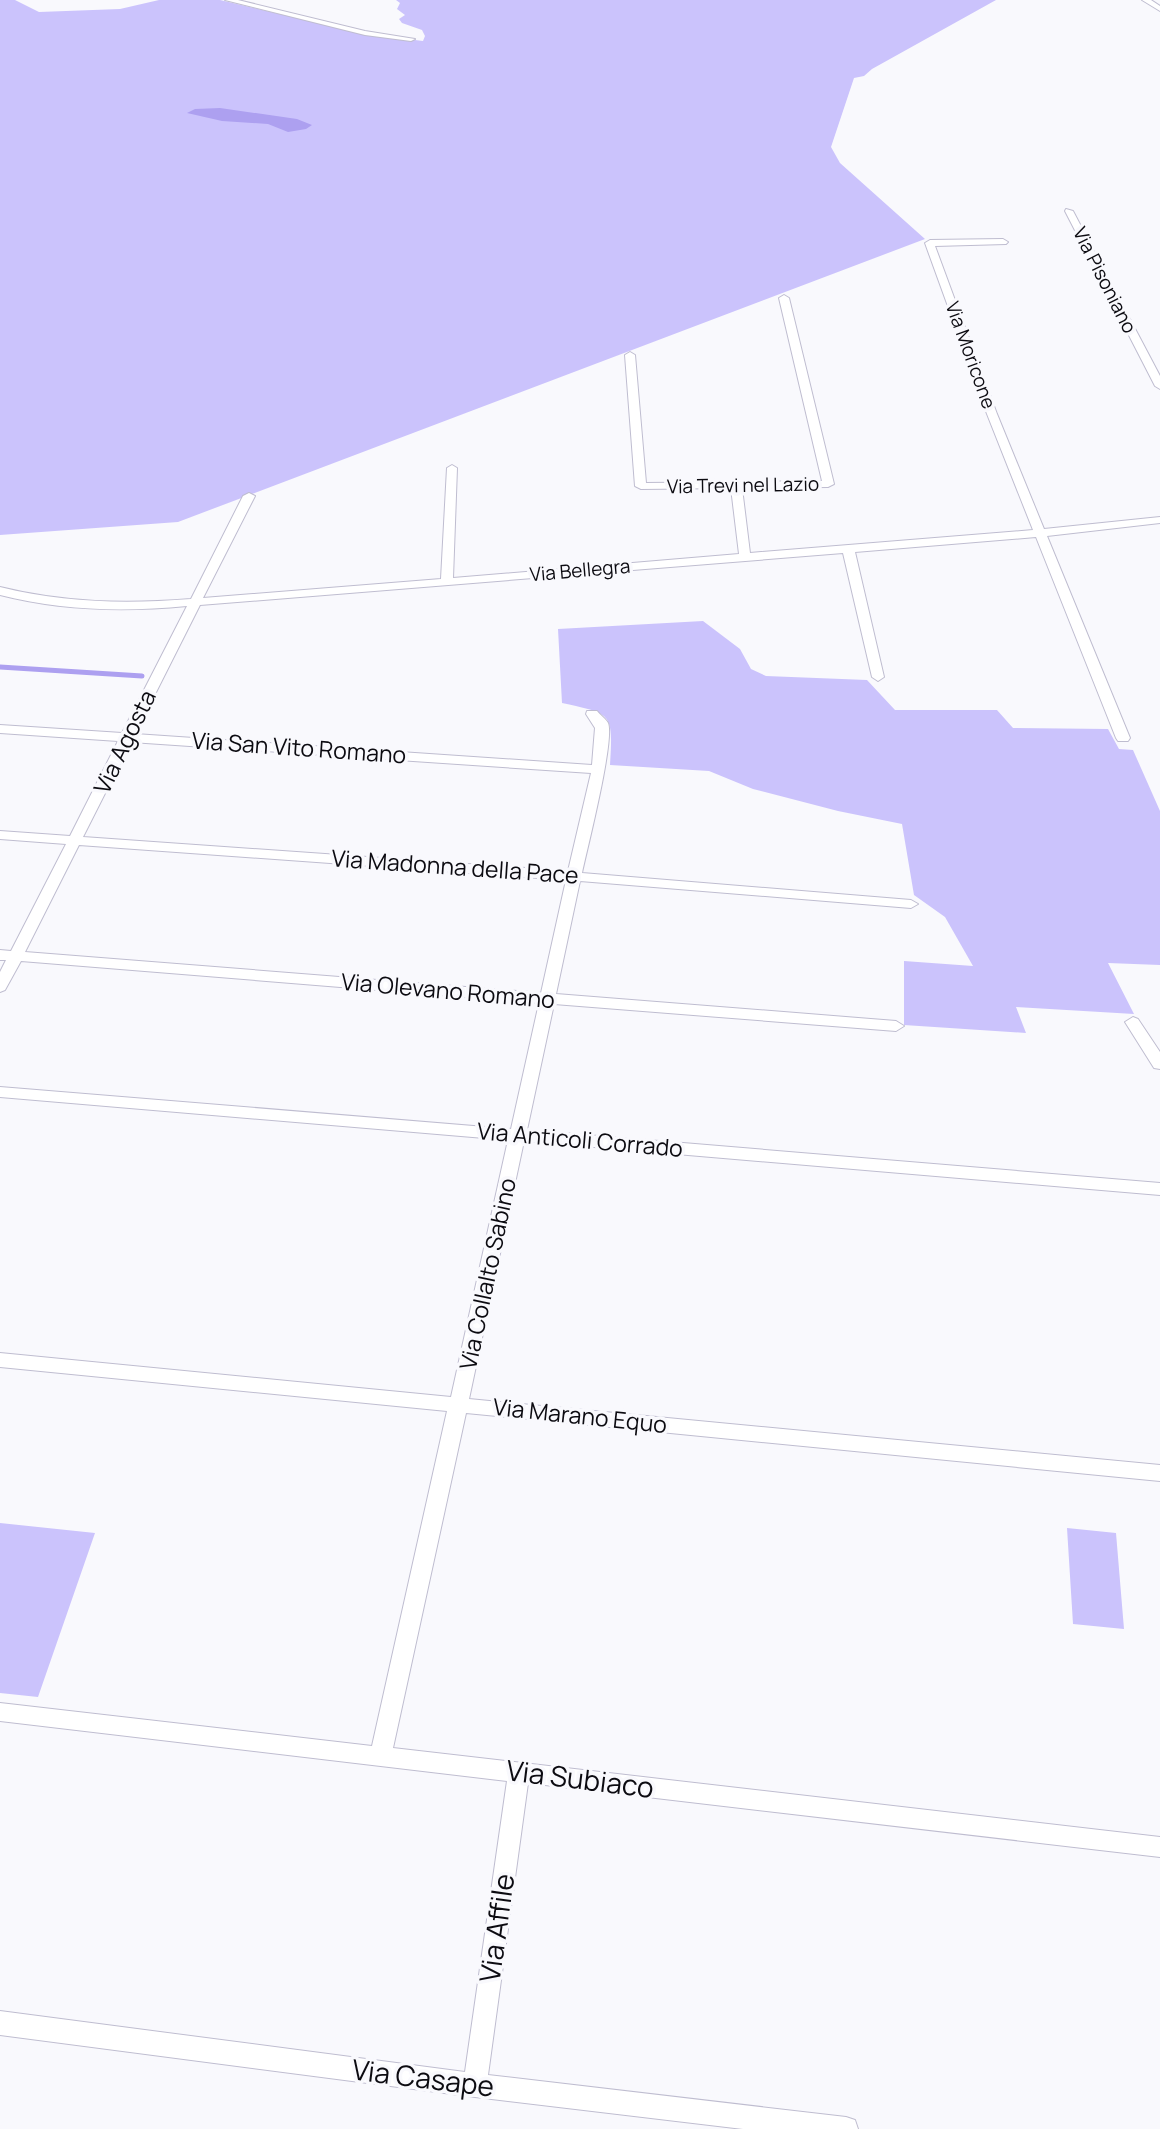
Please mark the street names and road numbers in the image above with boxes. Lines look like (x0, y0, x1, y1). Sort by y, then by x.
street label: Via Pisoniano (1067, 223, 1143, 337)
street label: Via Moricone (940, 298, 1002, 412)
street label: Via Trevi nel Lazio (667, 471, 819, 499)
street label: Via Bellegra (529, 553, 631, 587)
street label: Via Agosta (85, 684, 163, 799)
street label: Via San Vito Romano (191, 724, 407, 770)
street label: Via Madonna della Pace (331, 841, 580, 891)
street label: Via Olevano Romano (340, 965, 556, 1015)
street label: Via Anticoli Corrado (476, 1114, 684, 1164)
street label: Via Collalto Sabino (451, 1175, 523, 1373)
street label: Via Marano Equo (492, 1390, 669, 1440)
street label: Via Subiaco (504, 1750, 656, 1806)
street label: Via Affile (470, 1871, 522, 1985)
street label: Via Casape (350, 2049, 496, 2105)

